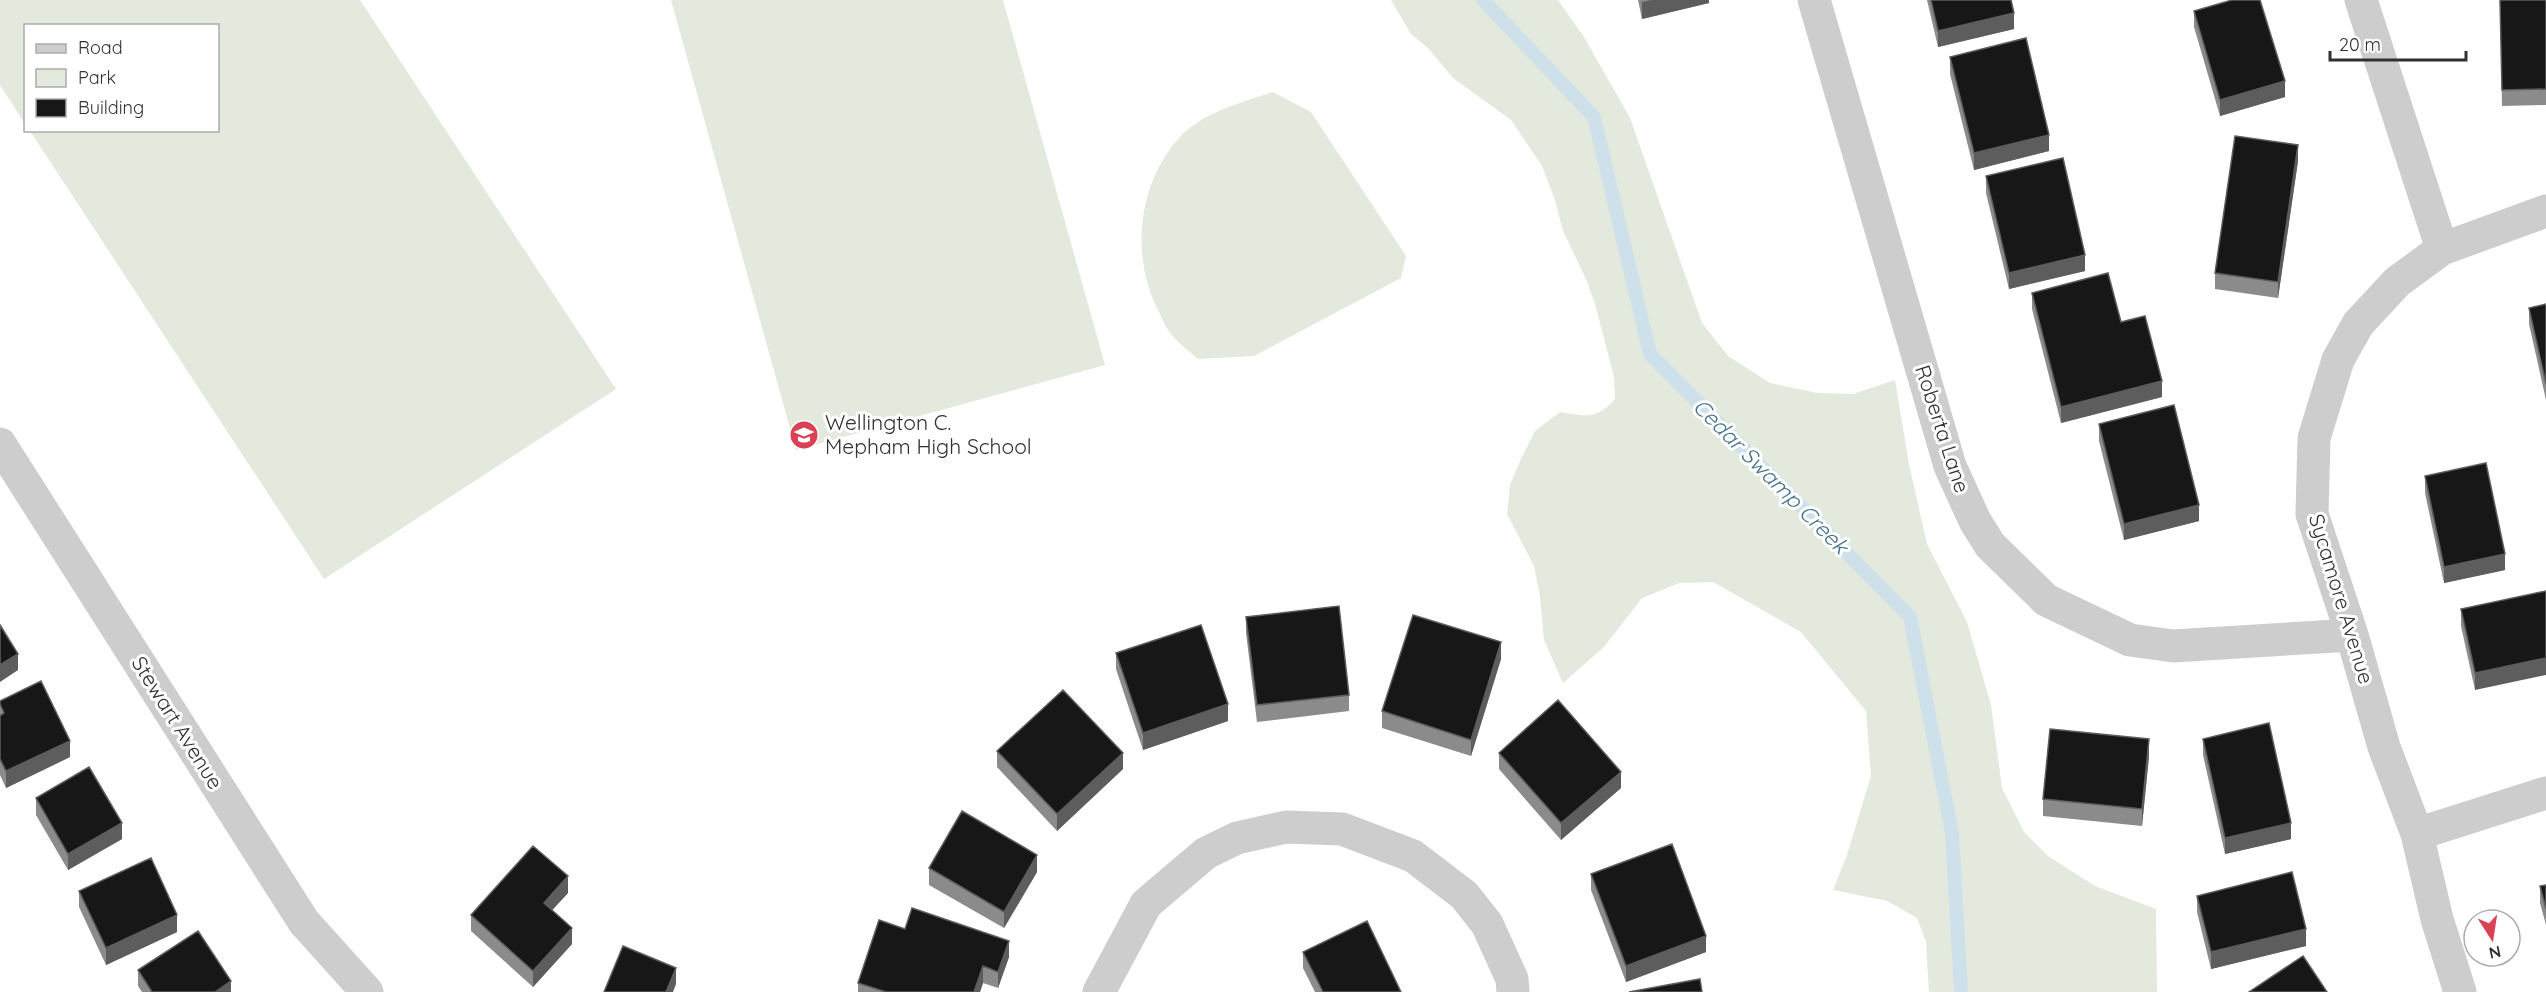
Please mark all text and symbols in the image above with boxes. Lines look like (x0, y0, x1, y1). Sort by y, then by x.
legend (24, 24, 219, 132)
scale bar (2330, 24, 2466, 62)
text: 20 m (2339, 33, 2381, 56)
text: Road (78, 36, 123, 59)
text: Park (78, 66, 116, 89)
text: Building (78, 96, 144, 119)
street label: Roberta Lane (1910, 362, 1976, 496)
water label: Cedar Swamp Creek (1687, 392, 1856, 561)
place label: Wellington C. Mepham High School (825, 409, 1032, 459)
school or university icon: Wellington C. Mepham High School (788, 419, 820, 451)
street label: Sycamore Avenue (2304, 511, 2380, 687)
street label: Stewart Avenue (127, 651, 229, 794)
north arrow (2462, 908, 2522, 968)
text: N (2487, 942, 2503, 964)

